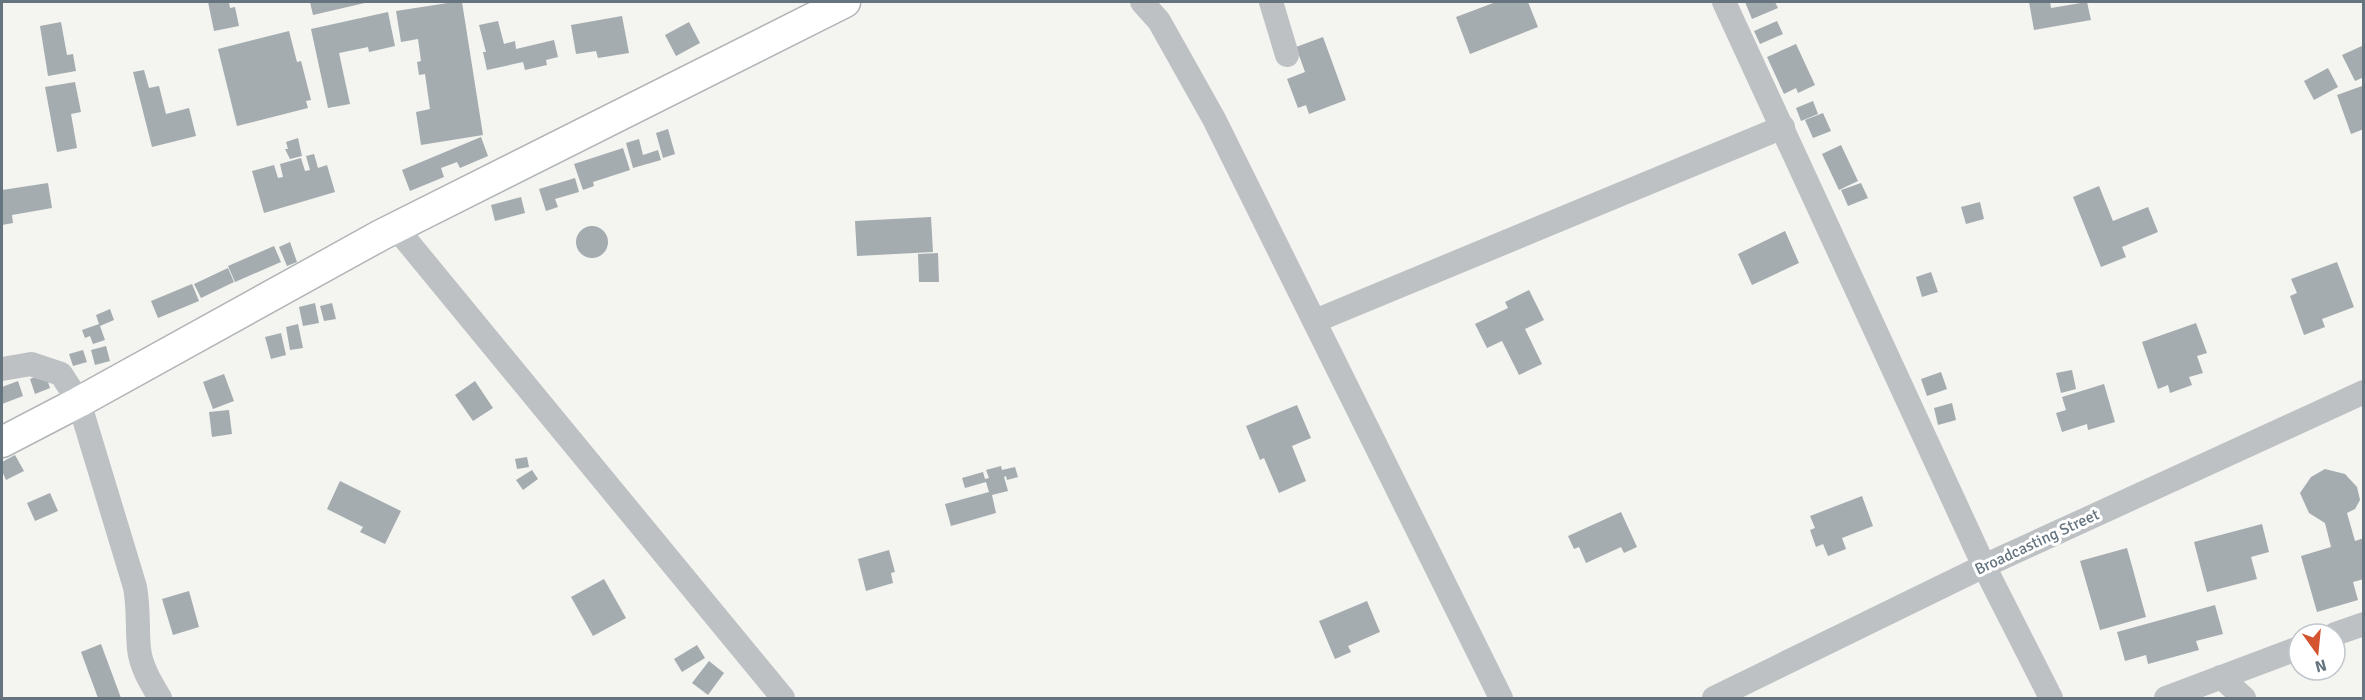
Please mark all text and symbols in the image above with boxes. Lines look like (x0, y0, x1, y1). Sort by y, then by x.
street label: Broadcasting Street (1972, 504, 2103, 580)
north arrow (2287, 622, 2347, 682)
text: N (2313, 654, 2329, 677)

